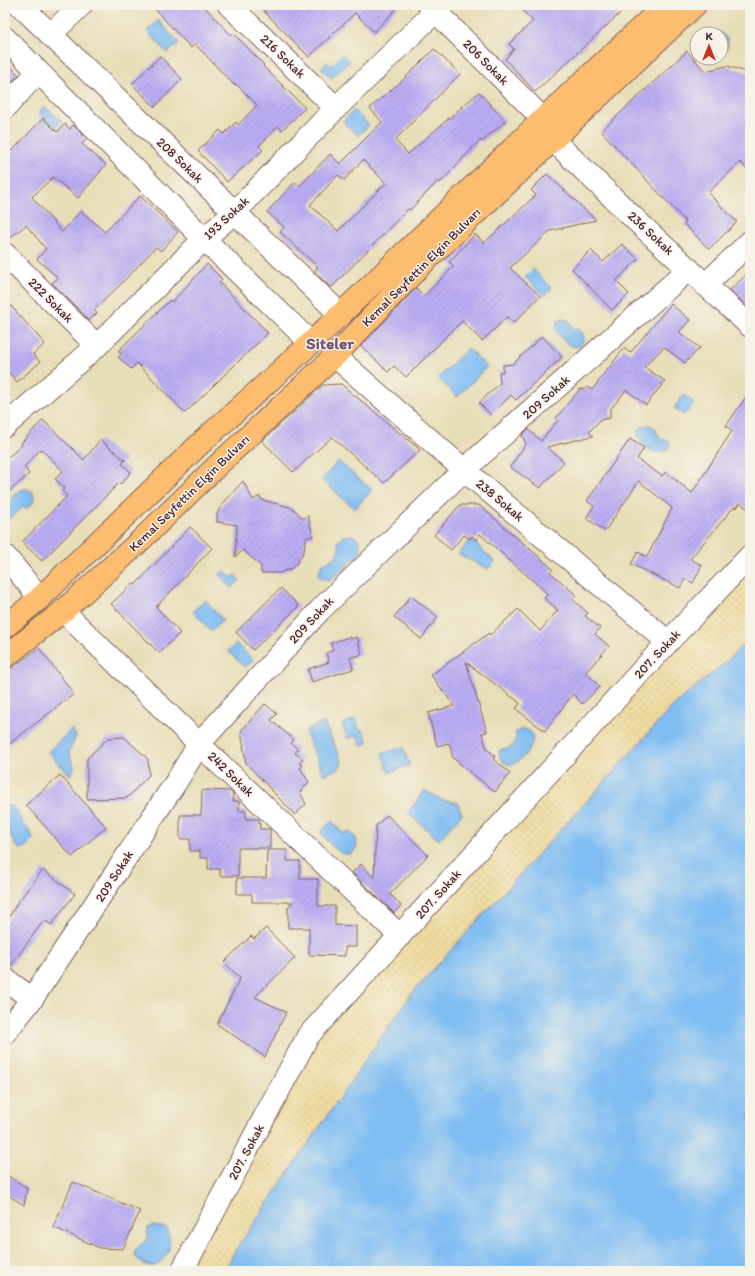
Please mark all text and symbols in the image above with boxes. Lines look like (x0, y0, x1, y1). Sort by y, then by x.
north arrow (689, 26, 729, 66)
text: K (705, 30, 713, 43)
street label: 216 Sokak (258, 31, 309, 81)
street label: 206 Sokak (460, 36, 512, 88)
street label: 208 Sokak (154, 134, 207, 186)
street label: 193 Sokak (200, 193, 252, 243)
street label: Kemal Seyfettin Elgin Bulvarı (358, 204, 484, 330)
street label: 236 Sokak (625, 208, 677, 258)
street label: 222 Sokak (25, 274, 77, 326)
district label: Siteler (306, 333, 354, 353)
street label: 209 Sokak (519, 372, 573, 422)
street label: Kemal Seyfettin Elgin Bulvarı (126, 431, 252, 555)
street label: 238 Sokak (473, 476, 527, 525)
street label: 209 Sokak (286, 593, 337, 646)
street label: 207. Sokak (631, 626, 684, 681)
street label: 242 Sokak (205, 748, 257, 800)
street label: 209 Sokak (92, 847, 136, 905)
street label: 207. Sokak (412, 866, 464, 922)
street label: 207. Sokak (225, 1121, 267, 1183)

